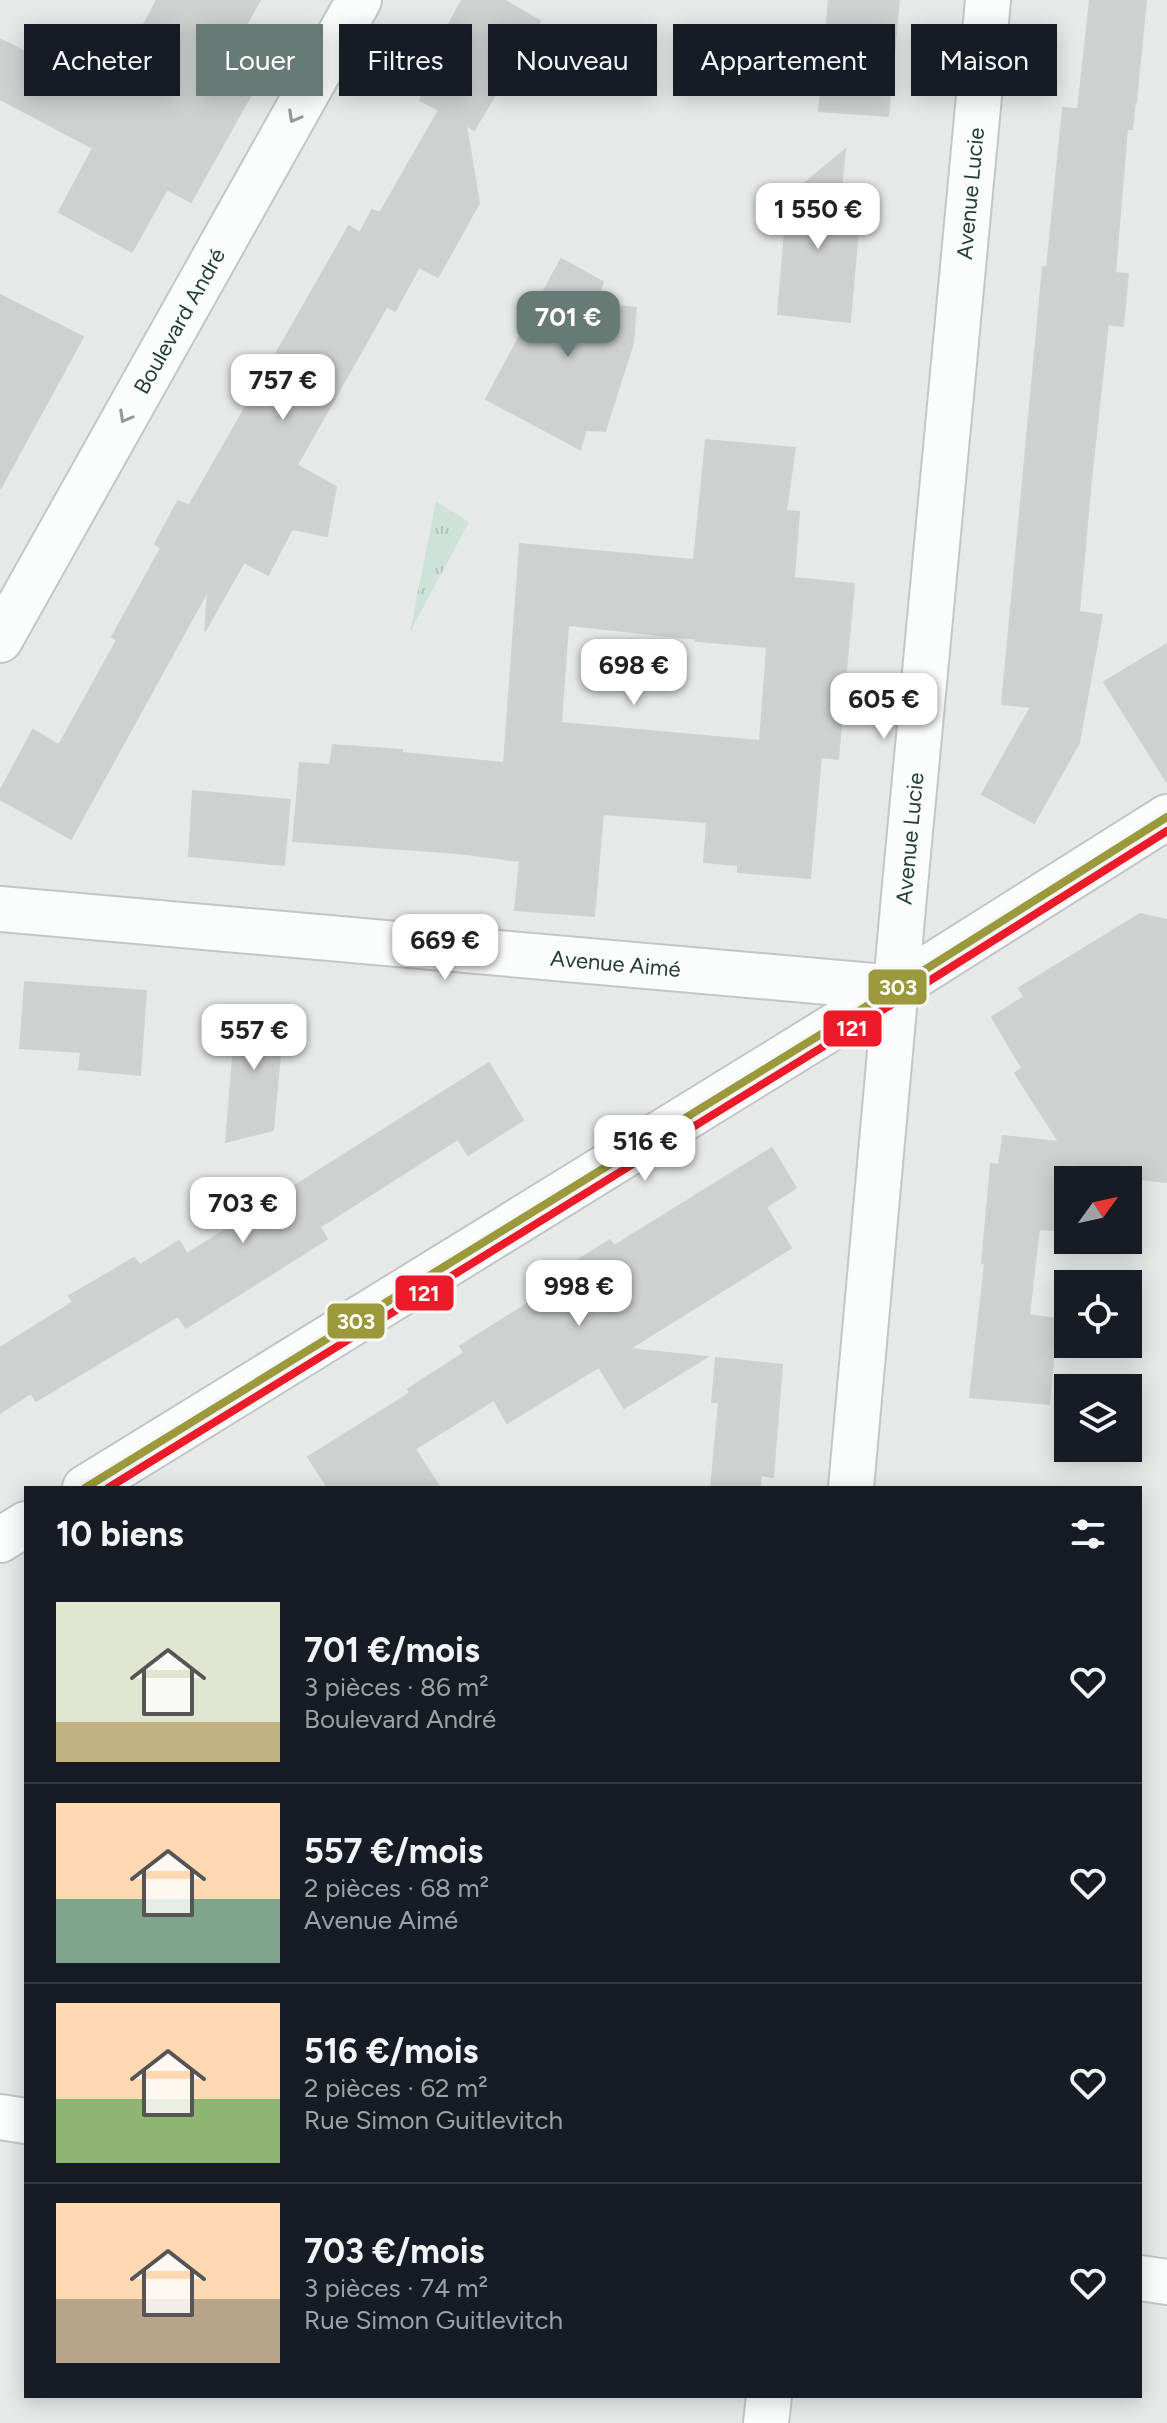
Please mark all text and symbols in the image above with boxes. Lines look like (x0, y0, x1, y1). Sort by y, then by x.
chip: Acheter (24, 24, 180, 96)
chip: Louer (196, 24, 323, 96)
chip: Filtres (339, 24, 472, 96)
chip: Nouveau (488, 24, 657, 96)
chip: Appartement (673, 24, 895, 96)
chip: Maison (911, 24, 1057, 96)
one-way arrow (288, 109, 303, 123)
street label: Avenue Lucie (950, 126, 989, 261)
pin: 1 550 € (744, 183, 892, 251)
text: 1 550 € (774, 193, 862, 225)
street label: Boulevard André (127, 243, 231, 398)
pin: 701 € (512, 291, 624, 359)
text: 701 € (535, 301, 601, 333)
pin: 757 € (227, 354, 339, 422)
text: 757 € (249, 364, 317, 396)
one-way arrow (119, 408, 135, 423)
pin: 698 € (578, 639, 690, 707)
text: 698 € (599, 649, 669, 681)
pin: 605 € (828, 673, 940, 741)
text: 605 € (848, 683, 920, 715)
street label: Avenue Lucie (890, 771, 929, 906)
pin: 669 € (389, 914, 501, 982)
text: 669 € (410, 924, 480, 956)
street label: Avenue Aimé (549, 944, 682, 982)
line badge: 303 (867, 968, 928, 1006)
text: 303 (879, 974, 917, 1001)
pin: 557 € (198, 1004, 310, 1072)
line badge: 121 (822, 1009, 883, 1048)
text: 557 € (220, 1014, 288, 1046)
text: 121 (836, 1015, 868, 1042)
pin: 516 € (589, 1115, 701, 1183)
text: 516 € (612, 1125, 678, 1157)
north arrow (1054, 1166, 1142, 1254)
map controls (1054, 1166, 1142, 1462)
pin: 703 € (187, 1177, 299, 1245)
text: 703 € (208, 1187, 278, 1219)
pin: 998 € (523, 1260, 635, 1328)
text: 998 € (544, 1270, 614, 1302)
button: locate (1054, 1270, 1142, 1358)
line badge: 121 (394, 1274, 455, 1312)
text: 121 (408, 1280, 440, 1307)
line badge: 303 (326, 1302, 386, 1340)
text: 303 (337, 1308, 375, 1335)
button: layers (1054, 1374, 1142, 1462)
icon: filters (1066, 1512, 1110, 1556)
text: 10 biens (56, 1514, 184, 1555)
text: 701 €/mois (304, 1630, 480, 1671)
icon: home (120, 1634, 216, 1730)
icon: heart (1066, 1660, 1110, 1704)
text: 3 pièces · 86 m² (304, 1671, 489, 1703)
text: Boulevard André (304, 1703, 496, 1735)
text: 557 €/mois (304, 1831, 483, 1872)
icon: home (120, 1835, 216, 1931)
icon: heart (1066, 1861, 1110, 1905)
text: 2 pièces · 68 m² (304, 1872, 489, 1904)
text: Avenue Aimé (304, 1904, 458, 1936)
text: 516 €/mois (304, 2031, 478, 2072)
icon: home (120, 2035, 216, 2131)
icon: heart (1066, 2061, 1110, 2105)
text: 2 pièces · 62 m² (304, 2072, 488, 2104)
text: Rue Simon Guitlevitch (304, 2104, 563, 2136)
text: 703 €/mois (304, 2231, 484, 2272)
icon: home (120, 2235, 216, 2331)
icon: heart (1066, 2261, 1110, 2305)
text: 3 pièces · 74 m² (304, 2272, 488, 2304)
text: Rue Simon Guitlevitch (304, 2304, 563, 2336)

